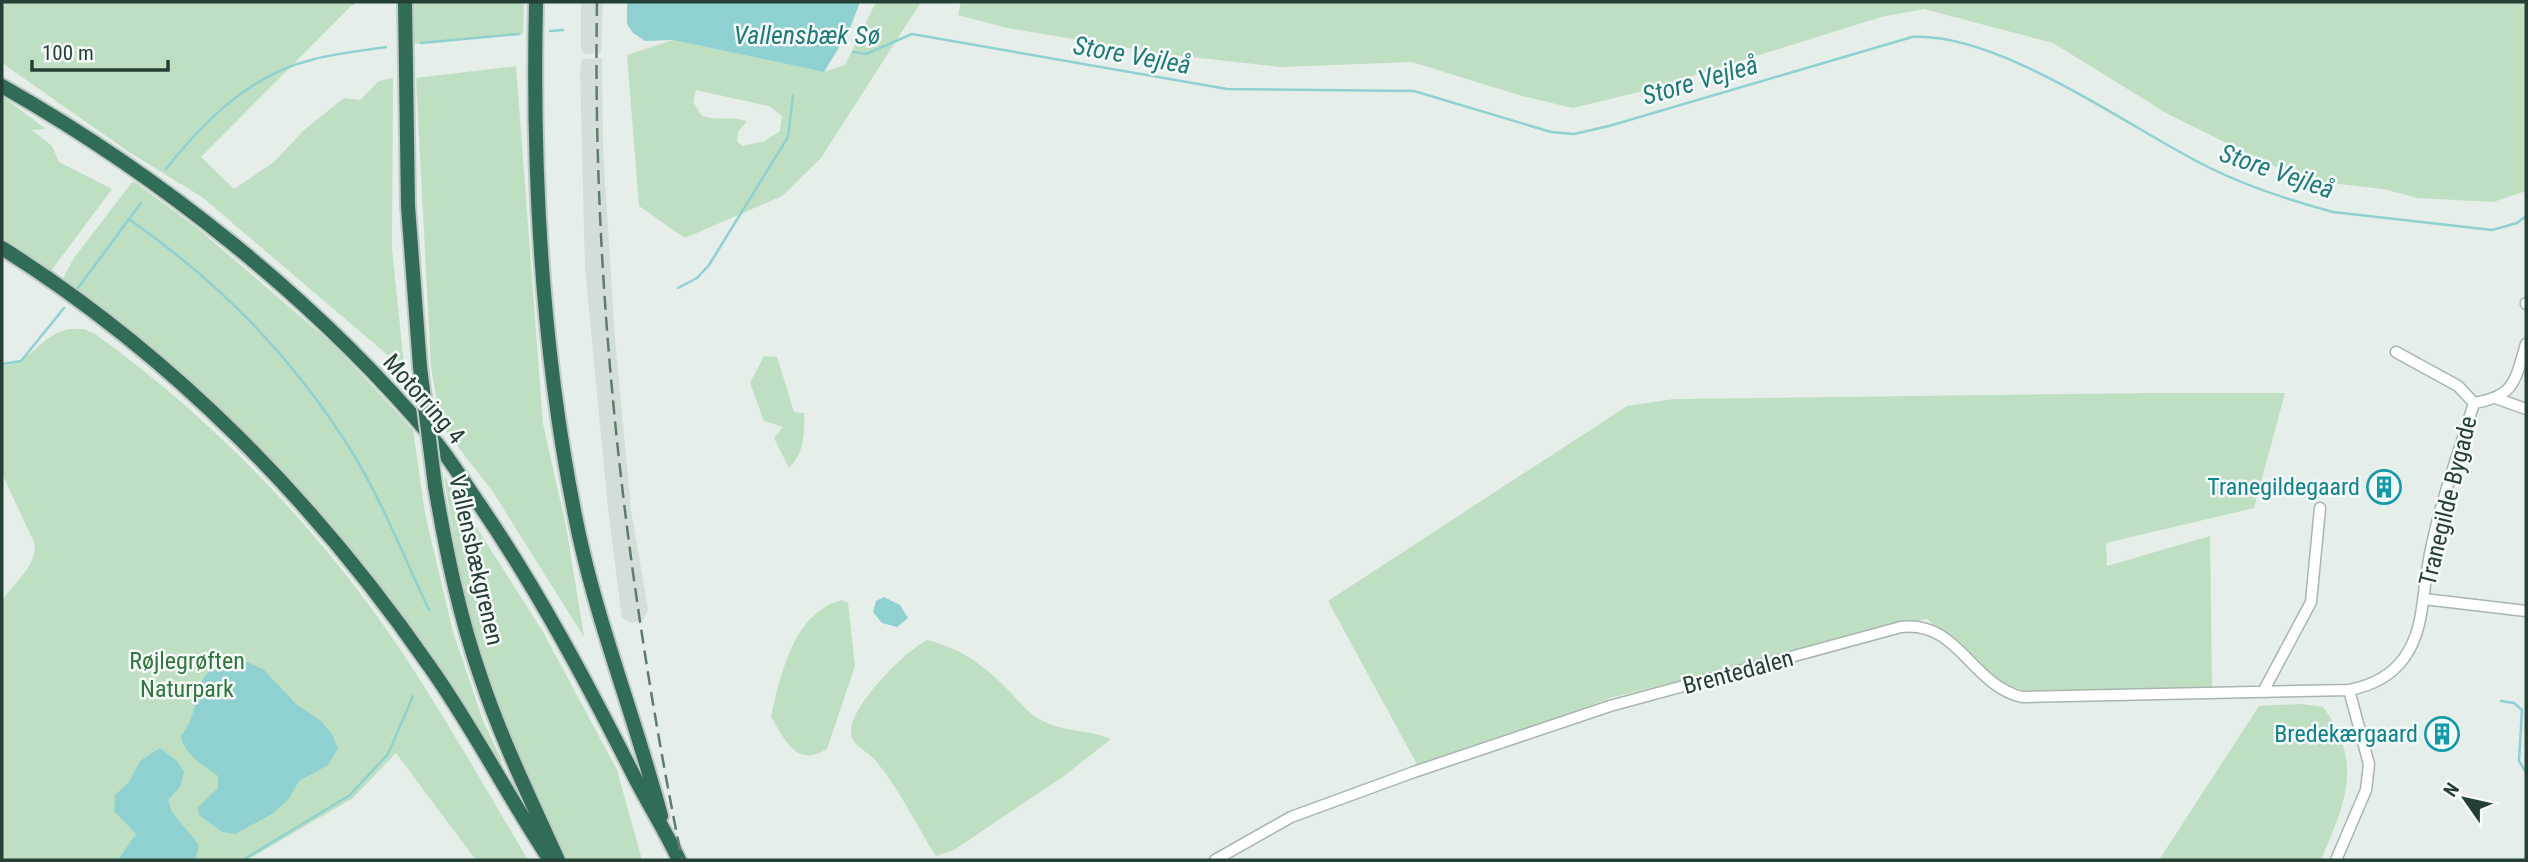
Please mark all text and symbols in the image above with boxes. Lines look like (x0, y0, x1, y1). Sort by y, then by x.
water label: Vallensbæk Sø (734, 20, 880, 50)
scale bar (32, 28, 168, 72)
water label: Store Vejleå (1071, 30, 1193, 80)
text: 100 m (42, 41, 94, 65)
water label: Store Vejleå (1639, 49, 1761, 111)
water label: Store Vejleå (2216, 137, 2338, 205)
street label: Motorring 4 (377, 348, 471, 450)
street label: Tranegilde Bygade (2413, 413, 2483, 589)
building icon: Tranegildegaard (2365, 468, 2403, 506)
street label: Vallensbækgrenen (443, 472, 509, 648)
place label: Tranegildegaard (2207, 473, 2360, 501)
street label: Brentedalen (1680, 644, 1796, 700)
park label: Røjlegrøften Naturpark (129, 647, 245, 703)
building icon: Bredekærgaard (2423, 715, 2461, 753)
place label: Bredekærgaard (2274, 720, 2418, 748)
north arrow (2430, 764, 2500, 834)
text: N (2439, 779, 2464, 801)

